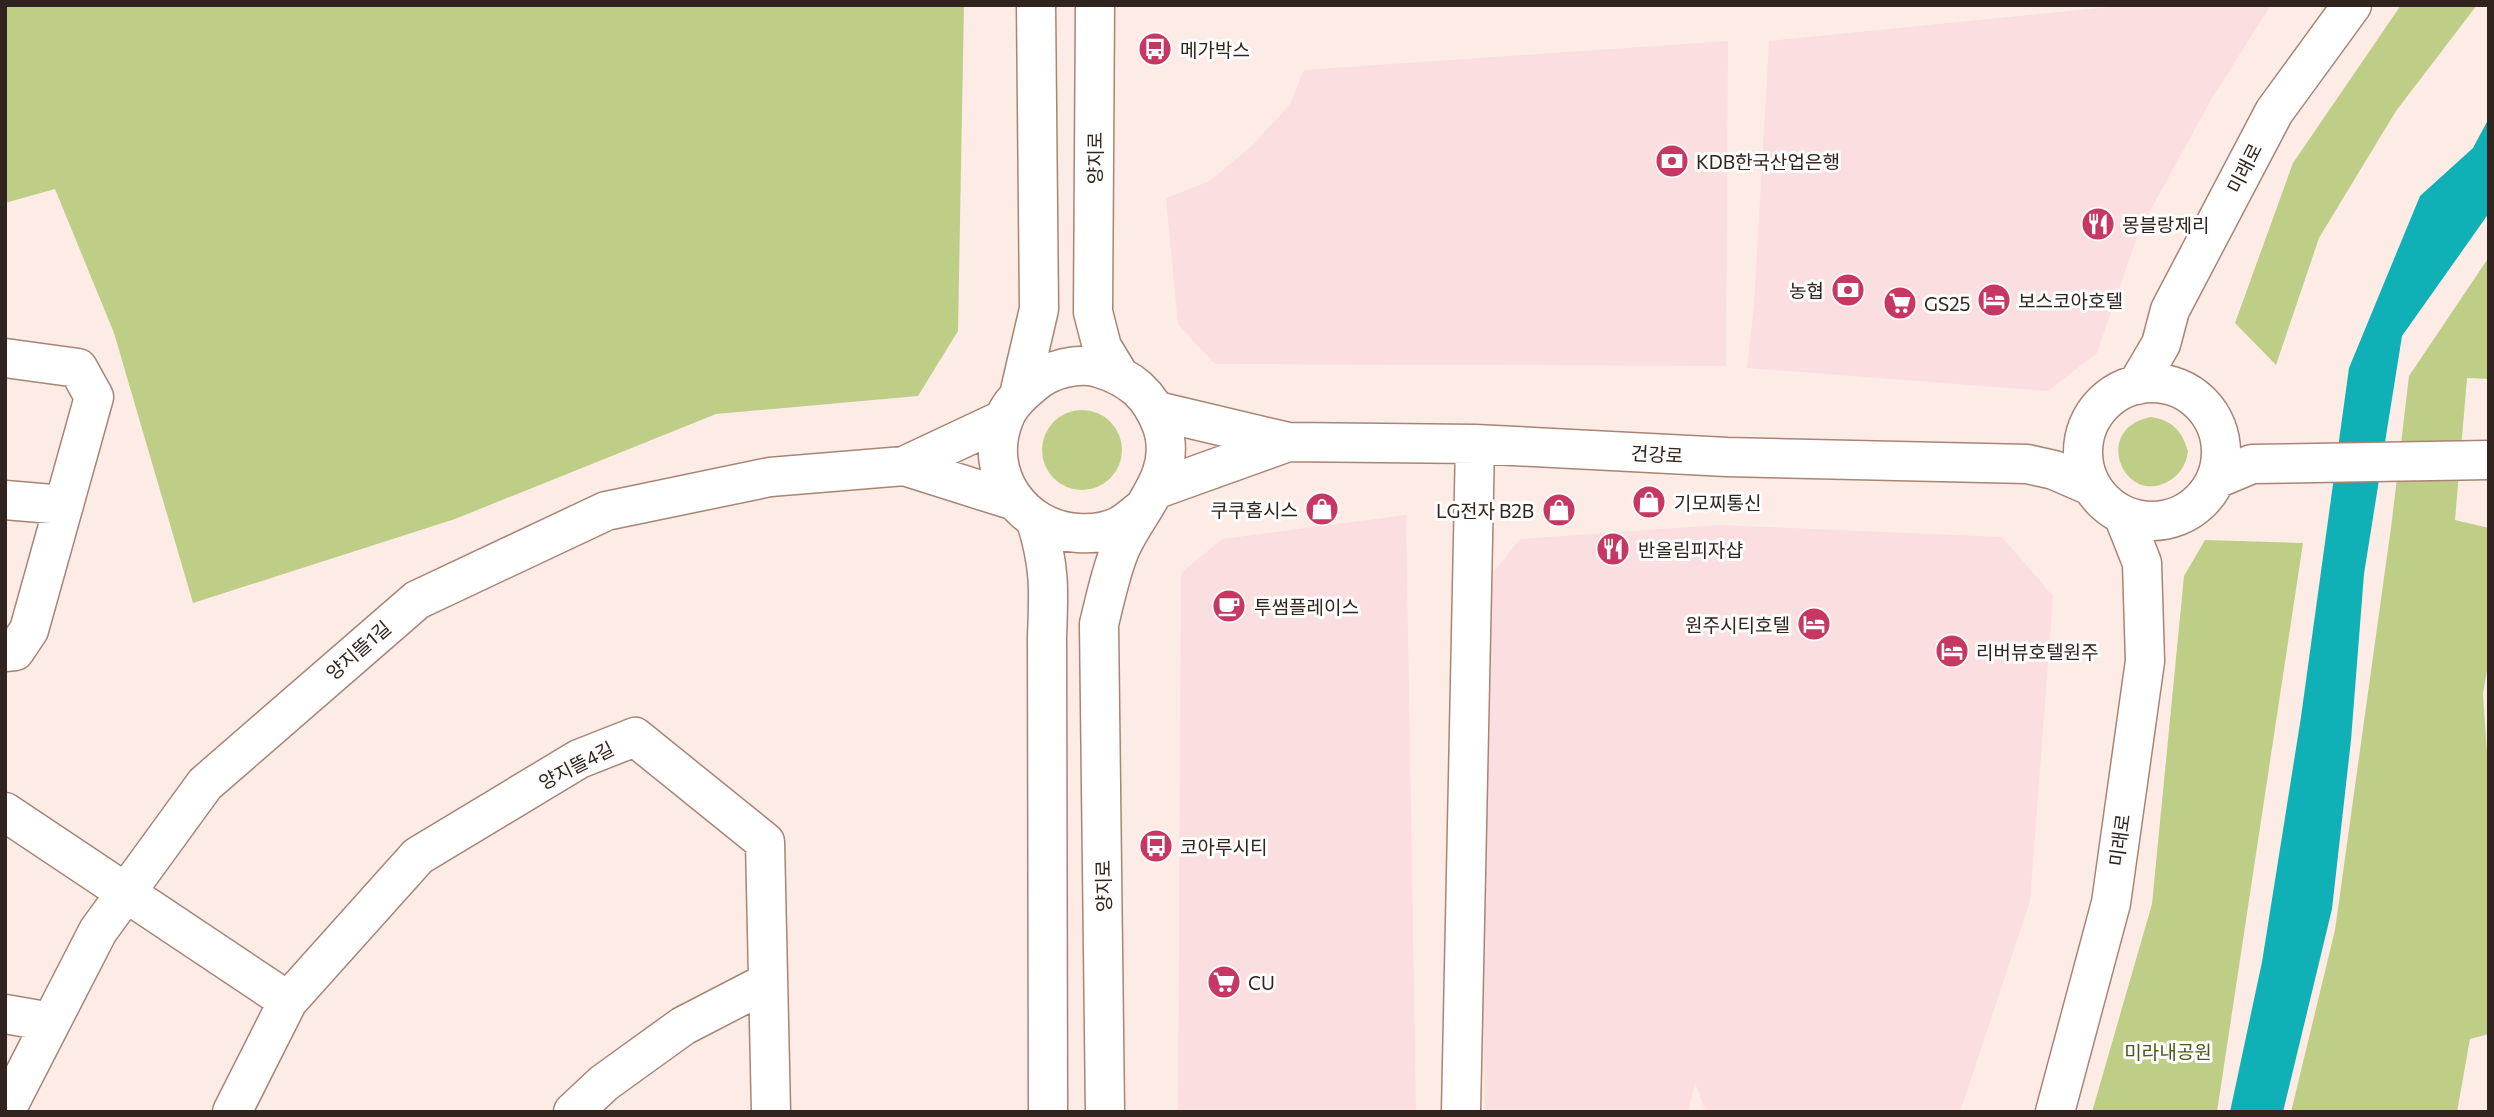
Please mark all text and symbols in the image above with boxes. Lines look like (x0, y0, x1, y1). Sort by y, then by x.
bus stop icon: 메가박스 (1136, 30, 1174, 68)
place label: 메가박스 (1180, 38, 1250, 61)
street label: 양지로 (1083, 132, 1106, 184)
street label: 미래로 (2222, 139, 2266, 197)
bank icon: KDB한국산업은행 (1653, 142, 1691, 180)
place label: KDB한국산업은행 (1696, 150, 1840, 173)
restaurant icon: 몽블랑제리 (2079, 205, 2117, 243)
place label: 몽블랑제리 (2122, 213, 2209, 236)
bank icon: 농협 (1829, 271, 1867, 309)
place label: 농협 (1789, 279, 1824, 302)
hotel icon: 보스코아호텔 (1975, 281, 2013, 319)
supermarket icon: GS25 (1881, 284, 1919, 322)
place label: 보스코아호텔 (2018, 289, 2123, 312)
place label: GS25 (1924, 292, 1971, 315)
street label: 건강로 (1630, 441, 1684, 467)
shop icon: 기모찌통신 (1630, 483, 1668, 521)
shop icon: 쿠쿠홈시스 (1303, 490, 1341, 528)
shop icon: LG전자 B2B (1540, 491, 1578, 529)
place label: 기모찌통신 (1674, 491, 1761, 514)
place label: 쿠쿠홈시스 (1211, 498, 1298, 521)
place label: LG전자 B2B (1436, 499, 1534, 522)
restaurant icon: 반올림피자샵 (1594, 530, 1632, 568)
place label: 반올림피자샵 (1638, 538, 1743, 561)
cafe icon: 투썸플레이스 (1210, 587, 1248, 625)
place label: 투썸플레이스 (1254, 595, 1359, 618)
hotel icon: 원주시티호텔 (1795, 605, 1833, 643)
place label: 원주시티호텔 (1685, 613, 1790, 636)
street label: 양지뜰1길 (321, 616, 395, 684)
hotel icon: 리버뷰호텔원주 (1933, 632, 1971, 670)
place label: 리버뷰호텔원주 (1976, 640, 2098, 663)
street label: 양지뜰4길 (535, 736, 617, 794)
street label: 미래로 (2104, 812, 2134, 868)
bus stop icon: 코아루시티 (1137, 827, 1175, 865)
place label: 코아루시티 (1180, 835, 1267, 858)
street label: 양지로 (1091, 860, 1115, 912)
supermarket icon: CU (1205, 963, 1243, 1001)
place label: CU (1248, 971, 1275, 994)
park label: 미라내공원 (2124, 1040, 2212, 1063)

